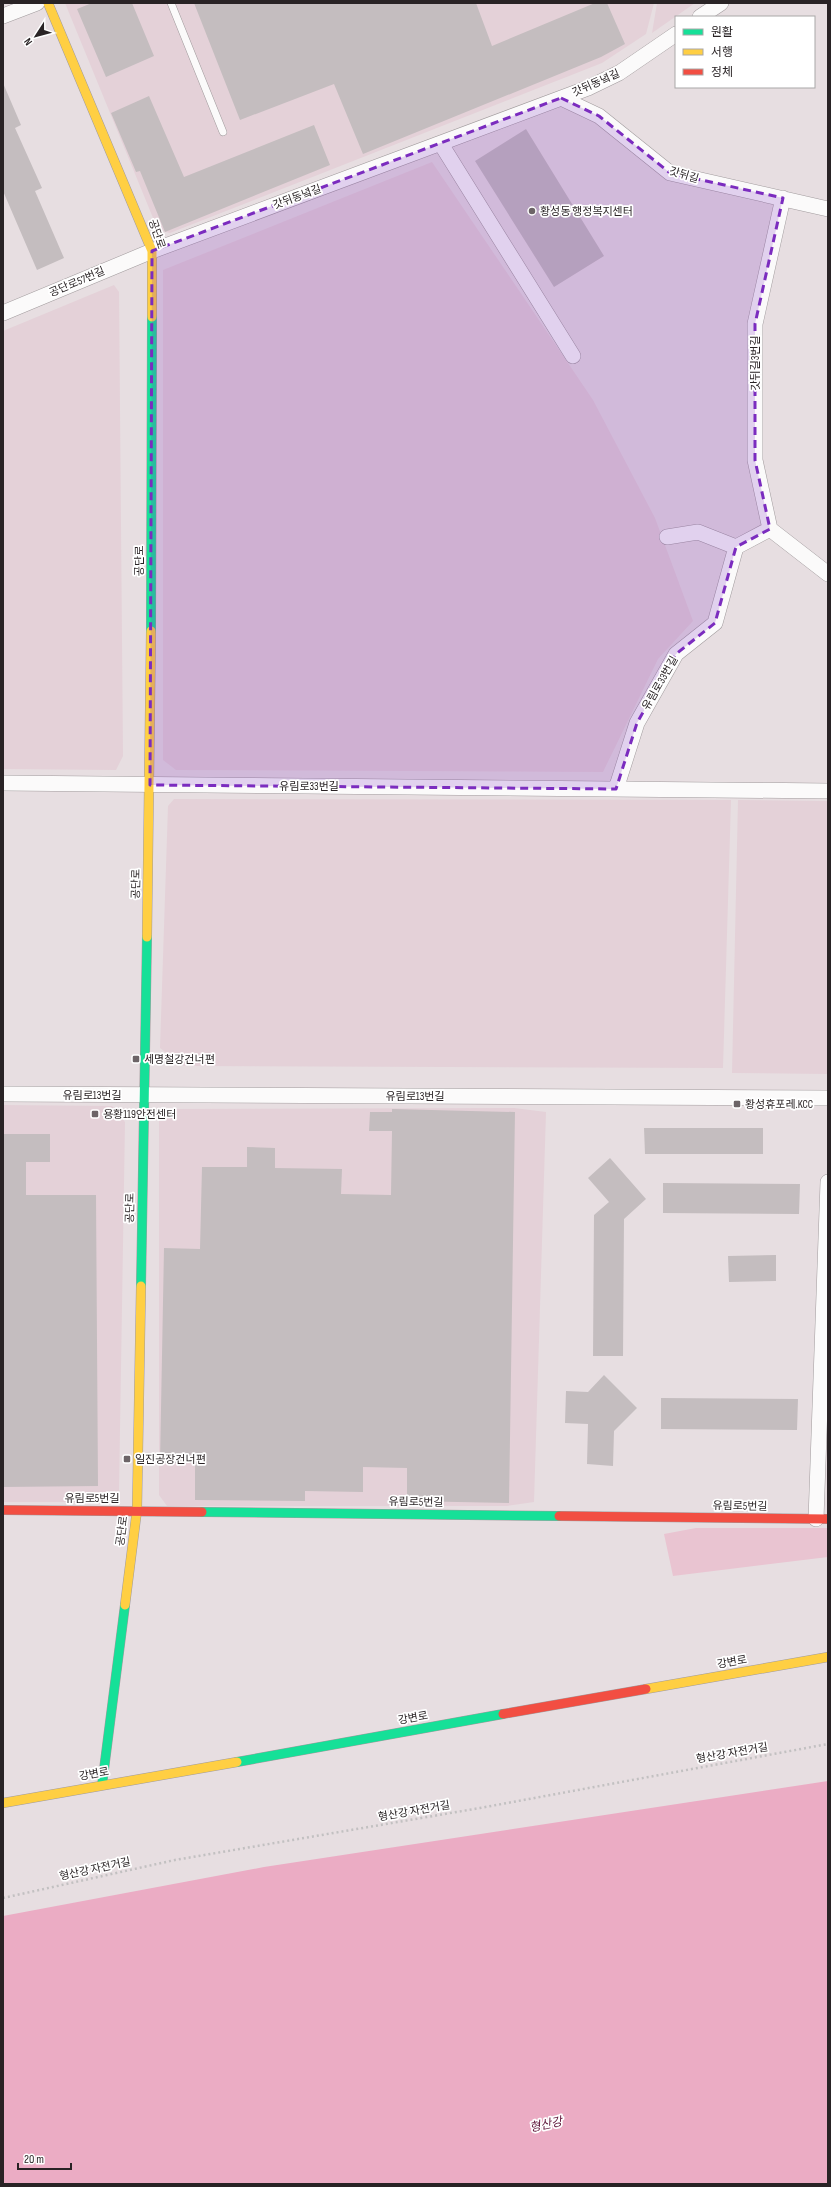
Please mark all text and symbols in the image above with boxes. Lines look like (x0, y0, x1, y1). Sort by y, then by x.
north arrow (16, 16, 56, 56)
legend (675, 16, 815, 88)
text: 원활 (711, 25, 733, 40)
text: N (21, 35, 35, 48)
text: 서행 (711, 45, 733, 60)
text: 정체 (711, 65, 733, 80)
street label: 갓뒤동녘길 (570, 67, 622, 99)
street label: 갓뒤길 (668, 164, 700, 186)
street label: 갓뒤동녘길 (271, 182, 323, 212)
place label: 황성동 행정복지센터 (540, 205, 633, 218)
marker: 황성동 행정복지센터 (527, 206, 537, 216)
street label: 공단로 (146, 218, 168, 250)
street label: 공단로57번길 (47, 264, 107, 300)
street label: 갓뒤길3번길 (749, 335, 762, 391)
street label: 공단로 (133, 546, 146, 576)
street label: 유림로33번길 (639, 654, 681, 712)
street label: 유림로33번길 (279, 780, 339, 793)
street label: 공단로 (129, 869, 143, 899)
place label: 세명철강건너편 (144, 1053, 215, 1066)
marker: 세명철강건너편 (131, 1054, 141, 1064)
street label: 유림로13번길 (62, 1089, 122, 1102)
street label: 유림로13번길 (385, 1090, 445, 1103)
place label: 황성휴포레.KCC (745, 1098, 813, 1111)
marker: 황성휴포레.KCC (732, 1099, 742, 1109)
place label: 용황119안전센터 (103, 1108, 176, 1121)
marker: 용황119안전센터 (90, 1109, 100, 1119)
street label: 공단로 (123, 1193, 137, 1223)
place label: 일진공장건너편 (135, 1453, 206, 1466)
marker: 일진공장건너편 (122, 1454, 132, 1464)
street label: 유림로5번길 (64, 1492, 120, 1505)
street label: 유림로5번길 (388, 1495, 444, 1509)
street label: 유림로5번길 (712, 1499, 768, 1513)
street label: 공단로 (114, 1515, 130, 1547)
street label: 강변로 (716, 1653, 748, 1671)
street label: 강변로 (397, 1709, 429, 1727)
street label: 형산강 자전거길 (695, 1740, 769, 1766)
street label: 강변로 (78, 1765, 110, 1783)
street label: 형산강 자전거길 (377, 1798, 451, 1824)
street label: 형산강 자전거길 (58, 1855, 132, 1883)
water label: 형산강 (528, 2114, 566, 2136)
scale bar (18, 2145, 71, 2171)
text: 20 m (24, 2152, 44, 2167)

